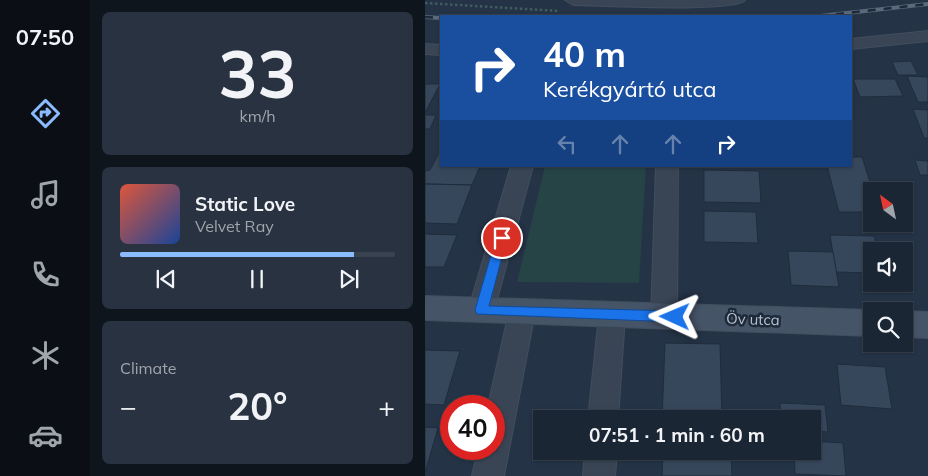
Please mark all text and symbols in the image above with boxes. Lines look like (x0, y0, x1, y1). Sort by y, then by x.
text: 07:50 (16, 23, 74, 51)
text: 40 m (543, 32, 626, 76)
text: 33 (218, 33, 297, 114)
icon: right (460, 35, 525, 100)
text: Kerékgyártó utca (543, 75, 716, 103)
icon: directions (28, 96, 63, 131)
text: km/h (239, 106, 276, 126)
icon: left (553, 130, 581, 158)
icon: ahead (606, 130, 634, 158)
icon: ahead (659, 130, 687, 158)
icon: right (712, 130, 740, 158)
icon: music (28, 177, 63, 212)
north arrow (863, 182, 913, 232)
map controls (863, 182, 913, 352)
text: Static Love (195, 192, 295, 216)
text: Velvet Ray (195, 216, 274, 236)
pin (481, 217, 523, 259)
icon: arrive (488, 224, 516, 252)
button: sound (863, 242, 913, 292)
icon: phone (28, 257, 63, 292)
icon: previous (152, 265, 180, 293)
icon: pause (243, 265, 271, 293)
icon: next (335, 265, 363, 293)
position arrow (648, 290, 700, 342)
button: search (863, 302, 913, 352)
street label: Öv utca (726, 309, 780, 329)
icon: climate (28, 338, 63, 373)
text: Climate (120, 358, 176, 378)
text: 20° (227, 382, 288, 430)
text: − (120, 389, 137, 424)
text: + (378, 389, 395, 424)
speed limit sign: 40 (440, 395, 505, 460)
icon: car (28, 418, 63, 453)
text: 07:51 · 1 min · 60 m (589, 423, 765, 447)

